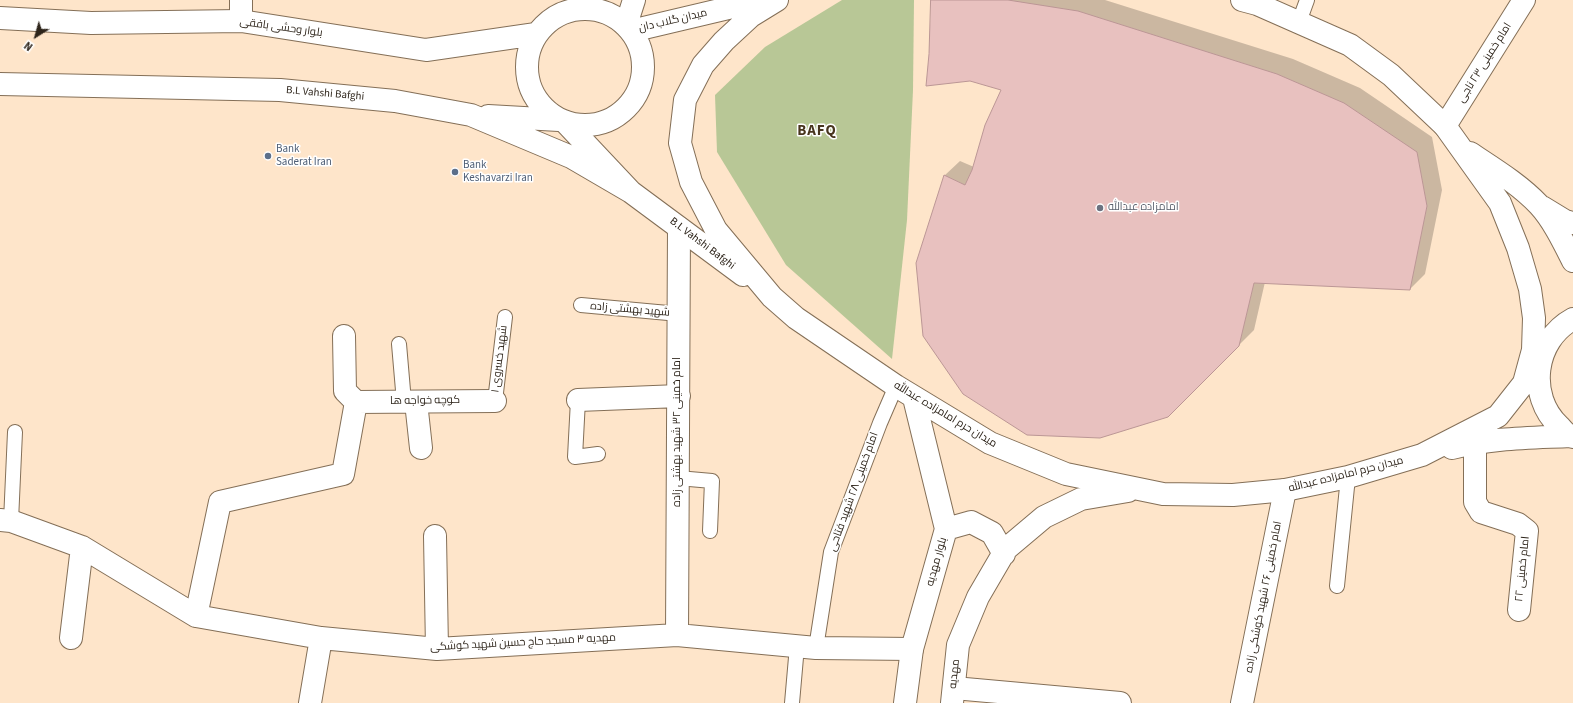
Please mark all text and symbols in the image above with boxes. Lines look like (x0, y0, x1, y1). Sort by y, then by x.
street label: میدان گلاب دان (637, 7, 709, 35)
north arrow (16, 16, 56, 56)
street label: بلوار وحشی بافقی (239, 16, 323, 40)
street label: امام خمینی ۲۳ ناجی (1455, 21, 1515, 105)
text: N (21, 38, 36, 54)
street label: B.L Vahshi Bafghi (285, 84, 365, 104)
district label: BAFQ (797, 123, 837, 141)
place label: Bank Saderat Iran (276, 143, 332, 169)
marker: Bank Saderat Iran (263, 151, 273, 161)
place label: Bank Keshavarzi Iran (463, 159, 533, 185)
marker: Bank Keshavarzi Iran (450, 167, 460, 177)
place label: امامزاده عبدالله (1108, 201, 1179, 215)
marker: امامزاده عبدالله (1095, 203, 1105, 213)
street label: B.L Vahshi Bafghi (667, 215, 737, 273)
street label: شهید بهشتی زاده (590, 300, 670, 320)
street label: شهید خسروی ۱ (489, 325, 511, 393)
street label: امام خمینی ۳۲ شهید بهشتی زاده (671, 357, 685, 507)
street label: میدان حرم امامزاده عبدالله (891, 379, 999, 451)
street label: کوچه خواجه ها (390, 394, 460, 408)
street label: امام خمینی ۲۸ شهید فتاحی (826, 431, 882, 553)
street label: میدان حرم امامزاده عبدالله (1287, 454, 1405, 496)
street label: امام خمینی ۲۶ شهید کوشکی زاده (1243, 520, 1285, 674)
street label: بلوار مهدیه (924, 536, 950, 588)
street label: امام خمینی ۲۲ (1513, 536, 1533, 602)
street label: مهدیه ۳ مسجد حاج حسین شهید کوشکی (430, 632, 616, 654)
street label: مهدیه (947, 659, 963, 689)

